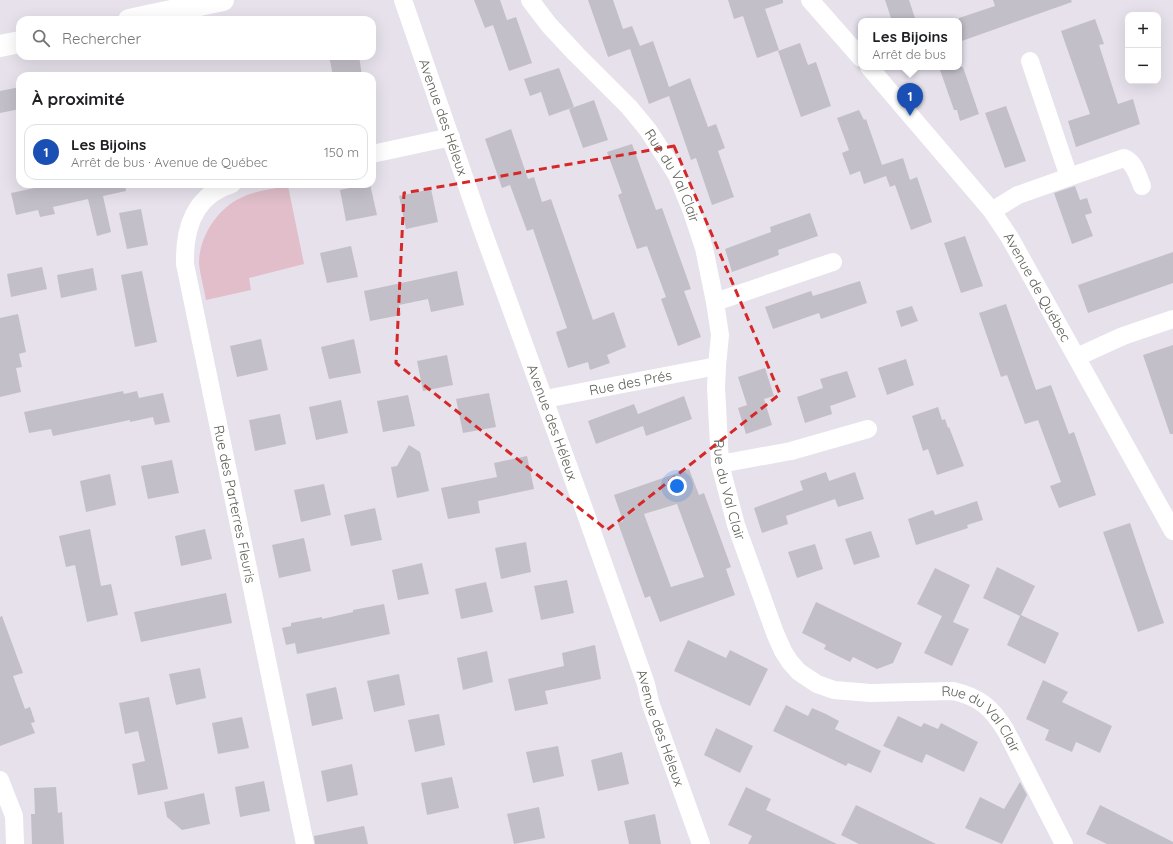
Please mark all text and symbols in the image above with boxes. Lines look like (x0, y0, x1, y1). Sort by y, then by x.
map controls (1125, 12, 1161, 84)
button: + (1125, 12, 1161, 48)
search box (16, 16, 376, 60)
popup (858, 18, 962, 70)
icon: search (30, 27, 52, 49)
text: Les Bijoins (872, 27, 948, 46)
text: Rechercher (62, 29, 141, 48)
text: Arrêt de bus (872, 46, 946, 62)
button: − (1125, 48, 1161, 84)
street label: Avenue des Héleux (415, 56, 472, 178)
pin: 1 (897, 83, 923, 116)
text: À proximité (32, 88, 125, 109)
street label: Rue du Val Clair (641, 126, 704, 225)
text: Les Bijoins (71, 135, 146, 154)
text: 1 (43, 144, 49, 160)
text: 150 m (324, 144, 359, 160)
text: Arrêt de bus · Avenue de Québec (71, 154, 268, 170)
street label: Avenue de Québec (1000, 229, 1075, 345)
street label: Avenue des Héleux (523, 362, 582, 483)
street label: Rue des Prés (588, 366, 673, 399)
street label: Rue des Parterres Fleuris (210, 423, 260, 585)
street label: Rue du Val Clair (710, 439, 750, 543)
your location (667, 476, 687, 496)
street label: Avenue des Héleux (632, 667, 689, 789)
street label: Rue du Val Clair (941, 682, 1025, 756)

